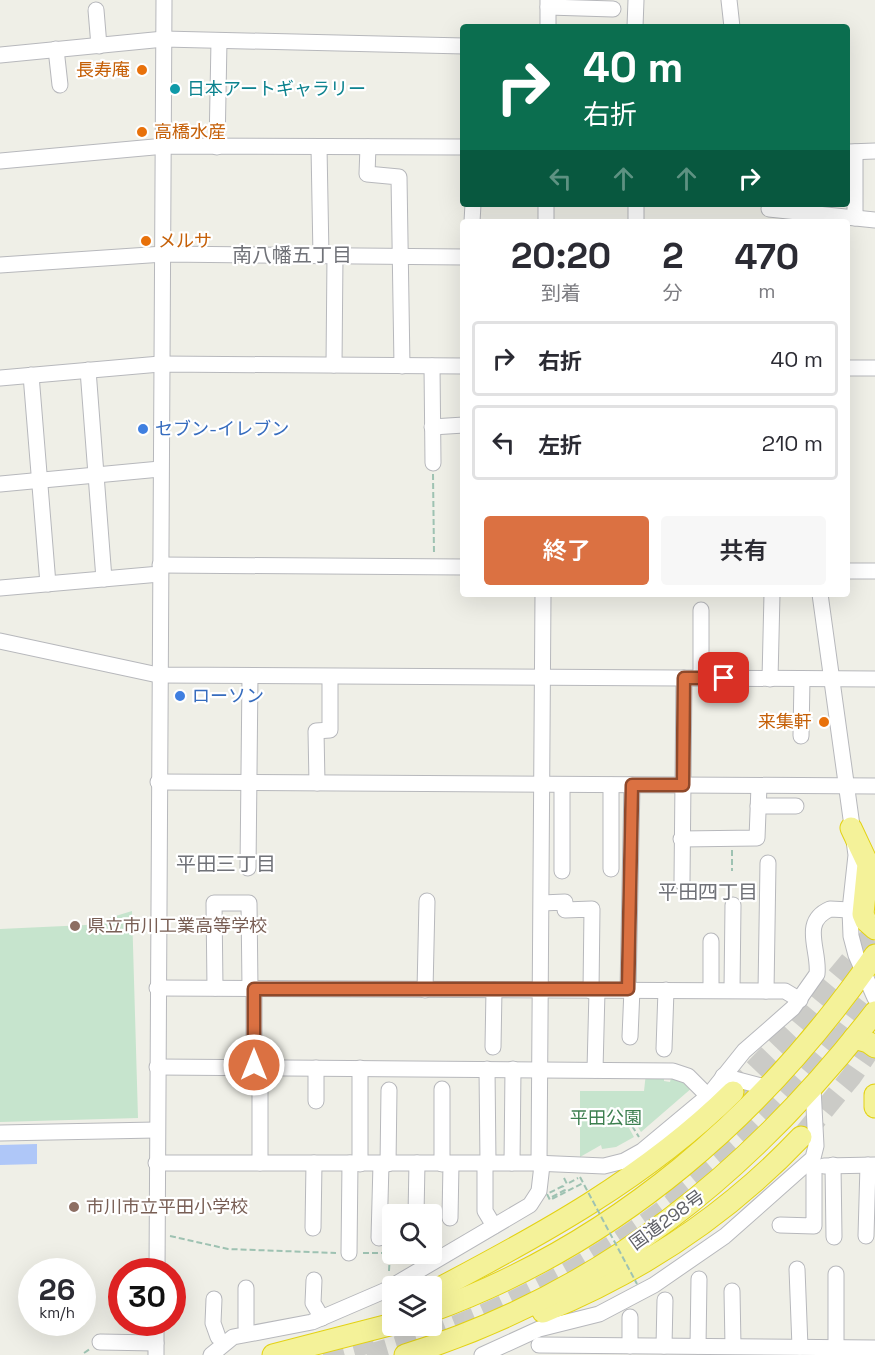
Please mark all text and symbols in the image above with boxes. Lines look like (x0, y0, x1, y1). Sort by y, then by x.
text: 40 m (583, 41, 683, 94)
icon: right (484, 48, 562, 126)
place label: 長寿庵 (76, 58, 130, 81)
marker: 長寿庵 (135, 63, 149, 77)
place label: 日本アートギャラリー (187, 77, 366, 100)
marker: 日本アートギャラリー (168, 82, 182, 96)
text: 右折 (583, 97, 637, 132)
place label: 高橋水産 (154, 120, 226, 143)
marker: 高橋水産 (135, 125, 149, 139)
icon: left (544, 162, 577, 195)
icon: ahead (607, 162, 640, 195)
icon: ahead (670, 162, 703, 195)
icon: right (733, 162, 766, 195)
place label: メルサ (158, 229, 212, 252)
text: 20:20 (511, 233, 611, 279)
text: 2 (662, 233, 684, 279)
marker: メルサ (139, 234, 153, 248)
text: 470 (735, 234, 799, 280)
district label: 南八幡五丁目 (232, 242, 352, 268)
text: m (758, 278, 775, 304)
text: 到着 (541, 280, 581, 306)
text: 分 (663, 280, 683, 306)
icon: right (487, 342, 520, 375)
text: 40 m (771, 345, 823, 373)
text: 右折 (538, 347, 582, 375)
place label: セブン-イレブン (155, 417, 289, 440)
marker: セブン-イレブン (136, 422, 150, 436)
icon: left (487, 426, 520, 459)
text: 210 m (762, 429, 823, 457)
text: 左折 (538, 431, 582, 459)
button: 終了 (484, 516, 649, 585)
button: 共有 (661, 516, 826, 585)
pin (698, 652, 749, 703)
icon: arrive (707, 661, 740, 694)
place label: ローソン (192, 684, 264, 707)
marker: ローソン (173, 689, 187, 703)
place label: 来集軒 (758, 710, 812, 733)
marker: 来集軒 (817, 715, 831, 729)
district label: 平田三丁目 (176, 851, 276, 877)
district label: 平田四丁目 (658, 879, 758, 905)
place label: 県立市川工業高等学校 (87, 914, 267, 937)
marker: 県立市川工業高等学校 (68, 919, 82, 933)
position arrow (222, 1033, 286, 1097)
park label: 平田公園 (570, 1106, 642, 1129)
street label: 国道298号 (625, 1185, 709, 1254)
place label: 市川市立平田小学校 (86, 1195, 248, 1218)
marker: 市川市立平田小学校 (67, 1200, 81, 1214)
map controls (382, 1204, 442, 1336)
button: search (382, 1204, 442, 1264)
speed limit sign: 30 (108, 1258, 186, 1336)
text: 26 (39, 1270, 75, 1309)
button: layers (382, 1276, 442, 1336)
text: km/h (39, 1303, 75, 1322)

